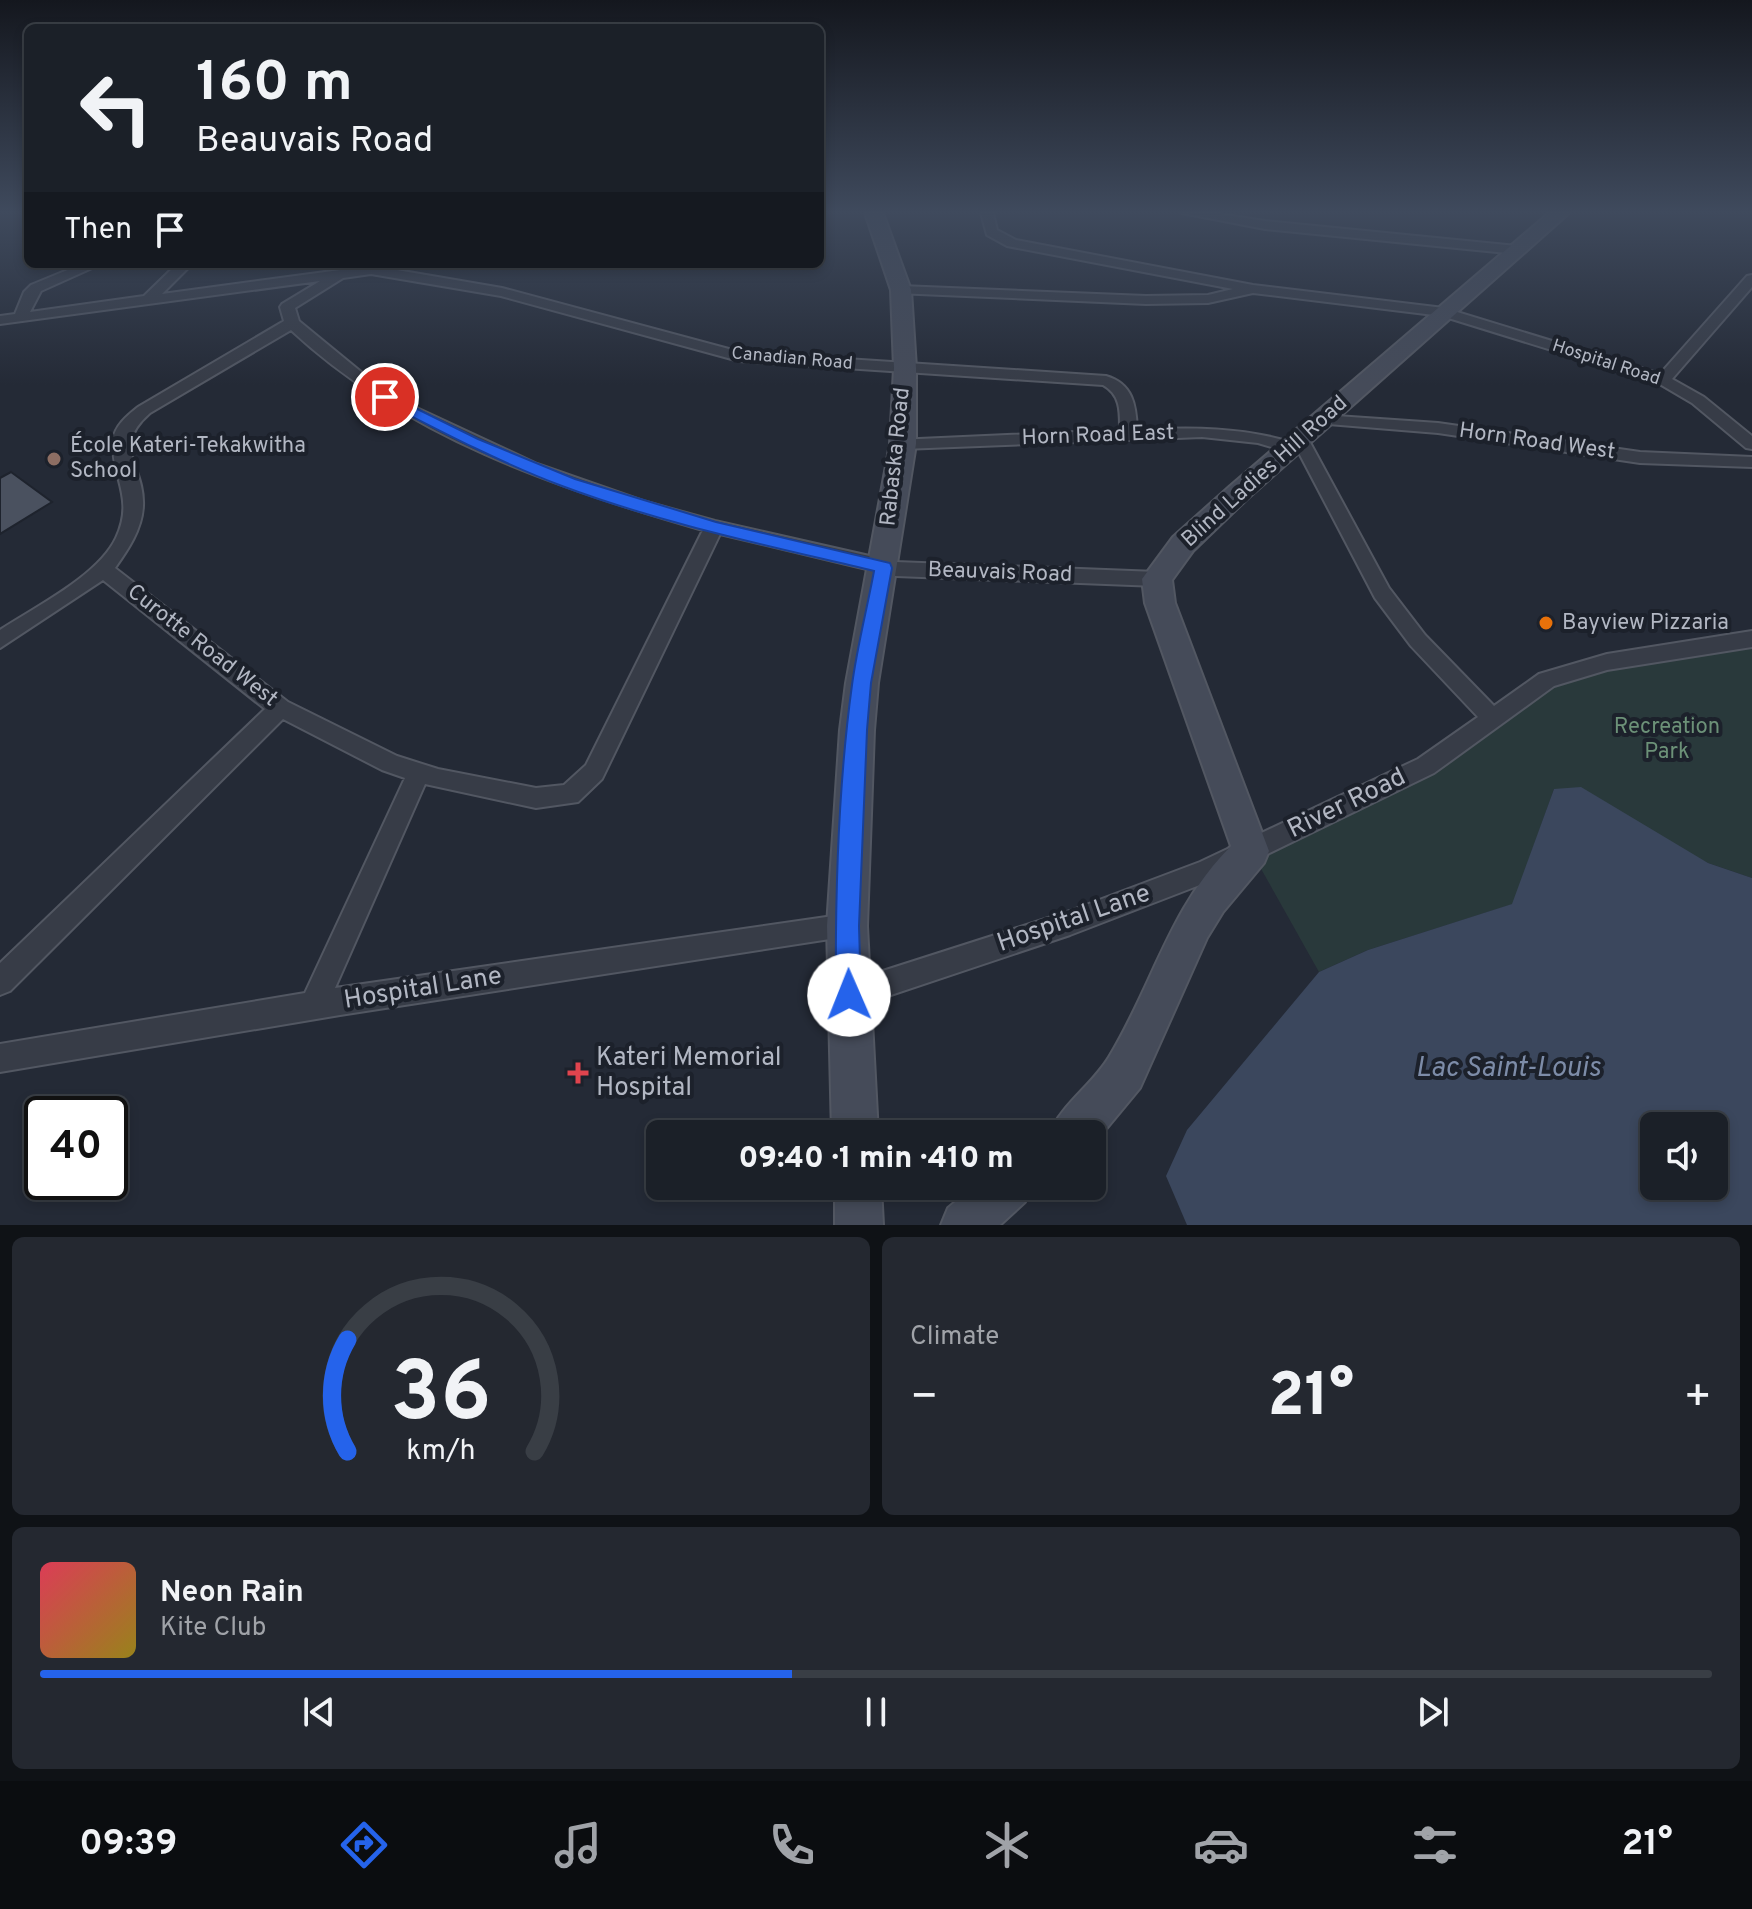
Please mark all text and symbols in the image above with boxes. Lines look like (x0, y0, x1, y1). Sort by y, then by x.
text: 160 m (196, 50, 353, 120)
icon: left (64, 56, 168, 160)
text: Beauvais Road (196, 119, 433, 165)
icon: arrive (148, 208, 192, 252)
text: Then (64, 212, 132, 249)
street label: Hospital Road (1549, 335, 1663, 391)
street label: Canadian Road (730, 342, 854, 376)
pin (351, 363, 419, 431)
icon: arrive (363, 375, 407, 419)
street label: Rabaska Road (875, 386, 917, 528)
street label: Blind Ladies Hill Road (1176, 390, 1354, 554)
street label: Horn Road West (1457, 418, 1617, 466)
street label: Horn Road East (1021, 420, 1175, 452)
place label: École Kateri-Tekakwitha School (70, 431, 306, 485)
marker: École Kateri-Tekakwitha School (45, 450, 63, 468)
street label: Beauvais Road (927, 557, 1073, 589)
street label: Curotte Road West (121, 579, 283, 713)
place label: Bayview Pizzaria (1562, 610, 1729, 637)
marker: Bayview Pizzaria (1537, 614, 1555, 632)
park label: Recreation Park (1614, 714, 1720, 766)
street label: River Road (1282, 761, 1412, 847)
street label: Hospital Lane (993, 877, 1155, 961)
position arrow (807, 953, 891, 1037)
street label: Hospital Lane (342, 960, 504, 1018)
place label: Kateri Memorial Hospital (596, 1042, 782, 1105)
water label: Lac Saint-Louis (1415, 1051, 1601, 1087)
marker: Kateri Memorial Hospital (567, 1062, 589, 1084)
speed limit sign: 40 (24, 1096, 128, 1200)
map controls (1640, 1112, 1728, 1200)
button: sound (1640, 1112, 1728, 1200)
text: 09:40 · 1 min · 410 m (738, 1141, 1014, 1178)
text: Climate (910, 1321, 999, 1354)
text: 36 (391, 1345, 491, 1450)
text: 21° (1268, 1361, 1354, 1437)
text: − (910, 1371, 938, 1427)
text: + (1684, 1371, 1712, 1427)
text: km/h (406, 1434, 476, 1470)
text: Neon Rain (160, 1575, 304, 1612)
text: Kite Club (160, 1612, 266, 1645)
icon: previous (297, 1690, 341, 1734)
icon: pause (854, 1690, 898, 1734)
icon: next (1411, 1690, 1455, 1734)
icon: directions (336, 1817, 392, 1873)
icon: music (550, 1817, 606, 1873)
icon: phone (764, 1817, 820, 1873)
icon: climate (979, 1817, 1035, 1873)
icon: car (1193, 1817, 1249, 1873)
icon: filters (1407, 1817, 1463, 1873)
text: 09:39 (79, 1822, 177, 1868)
text: 21° (1621, 1822, 1673, 1868)

